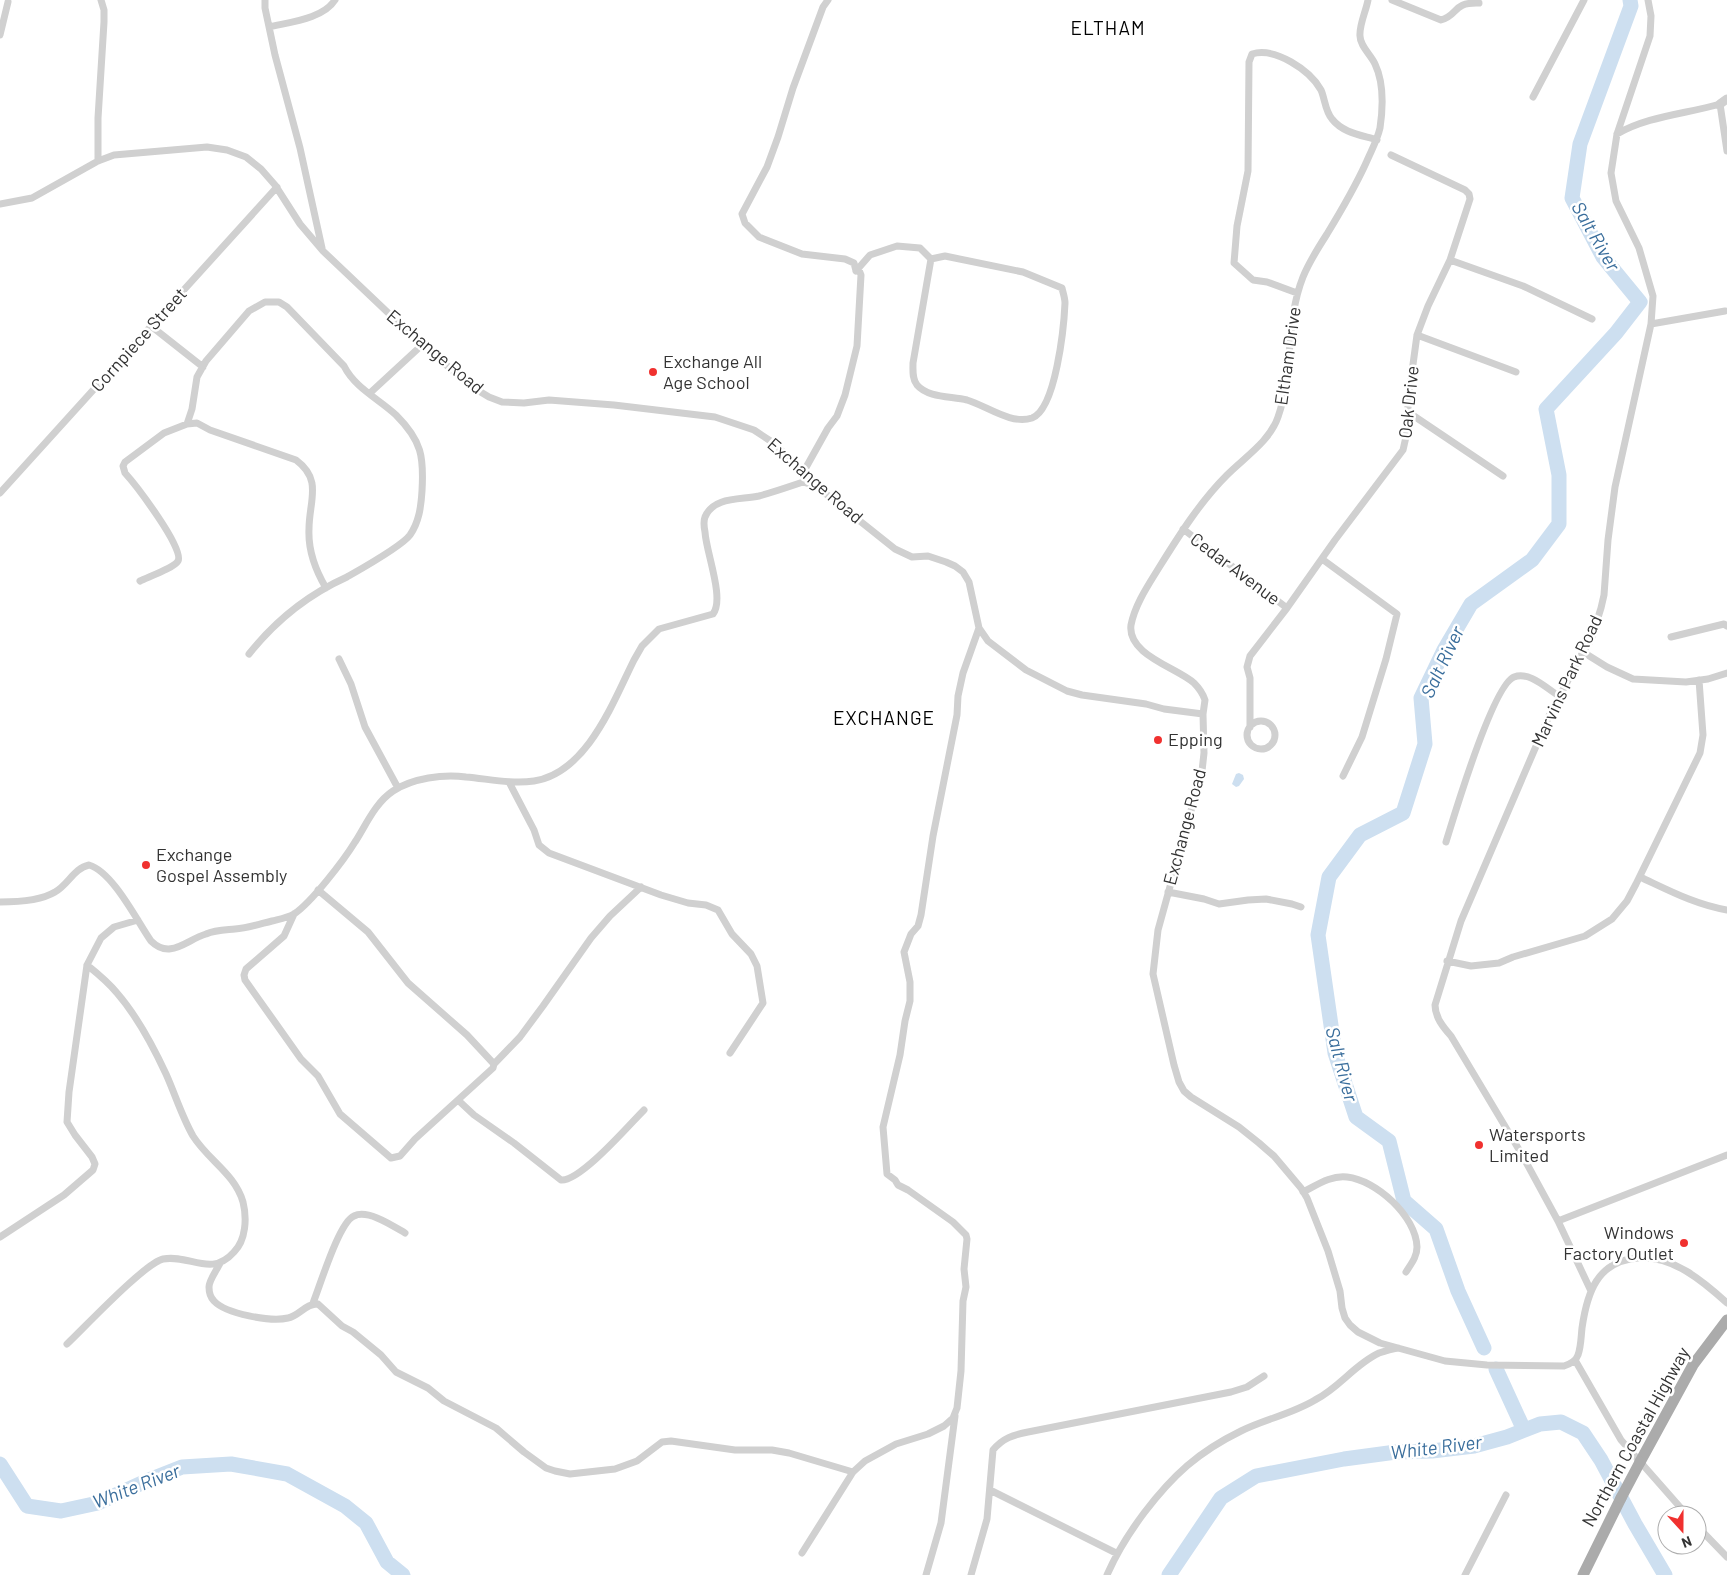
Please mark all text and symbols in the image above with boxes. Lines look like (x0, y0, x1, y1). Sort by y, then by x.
district label: ELTHAM (1070, 16, 1146, 39)
water label: Salt River (1567, 197, 1626, 276)
street label: Cornpiece Street (86, 283, 191, 396)
street label: Exchange Road (383, 304, 489, 398)
street label: Eltham Drive (1269, 305, 1305, 406)
place label: Exchange All Age School (663, 350, 762, 393)
street label: Oak Drive (1393, 364, 1423, 439)
marker: Exchange All Age School (647, 366, 659, 378)
street label: Exchange Road (763, 433, 868, 528)
street label: Cedar Avenue (1186, 527, 1285, 609)
street label: Marvins Park Road (1526, 611, 1606, 750)
water label: Salt River (1415, 621, 1469, 701)
district label: EXCHANGE (833, 706, 935, 729)
place label: Epping (1168, 728, 1223, 750)
marker: Epping (1152, 734, 1164, 746)
street label: Exchange Road (1158, 766, 1210, 887)
place label: Exchange Gospel Assembly (156, 843, 287, 886)
marker: Exchange Gospel Assembly (140, 859, 152, 871)
water label: Salt River (1321, 1024, 1364, 1105)
place label: Watersports Limited (1489, 1123, 1586, 1166)
marker: Watersports Limited (1473, 1139, 1485, 1151)
place label: Windows Factory Outlet (1563, 1221, 1674, 1264)
marker: Windows Factory Outlet (1678, 1237, 1690, 1249)
street label: Northern Coastal Highway (1577, 1343, 1694, 1530)
water label: White River (1389, 1429, 1484, 1464)
water label: White River (89, 1458, 184, 1513)
north arrow (1657, 1505, 1707, 1555)
text: N (1679, 1533, 1694, 1552)

